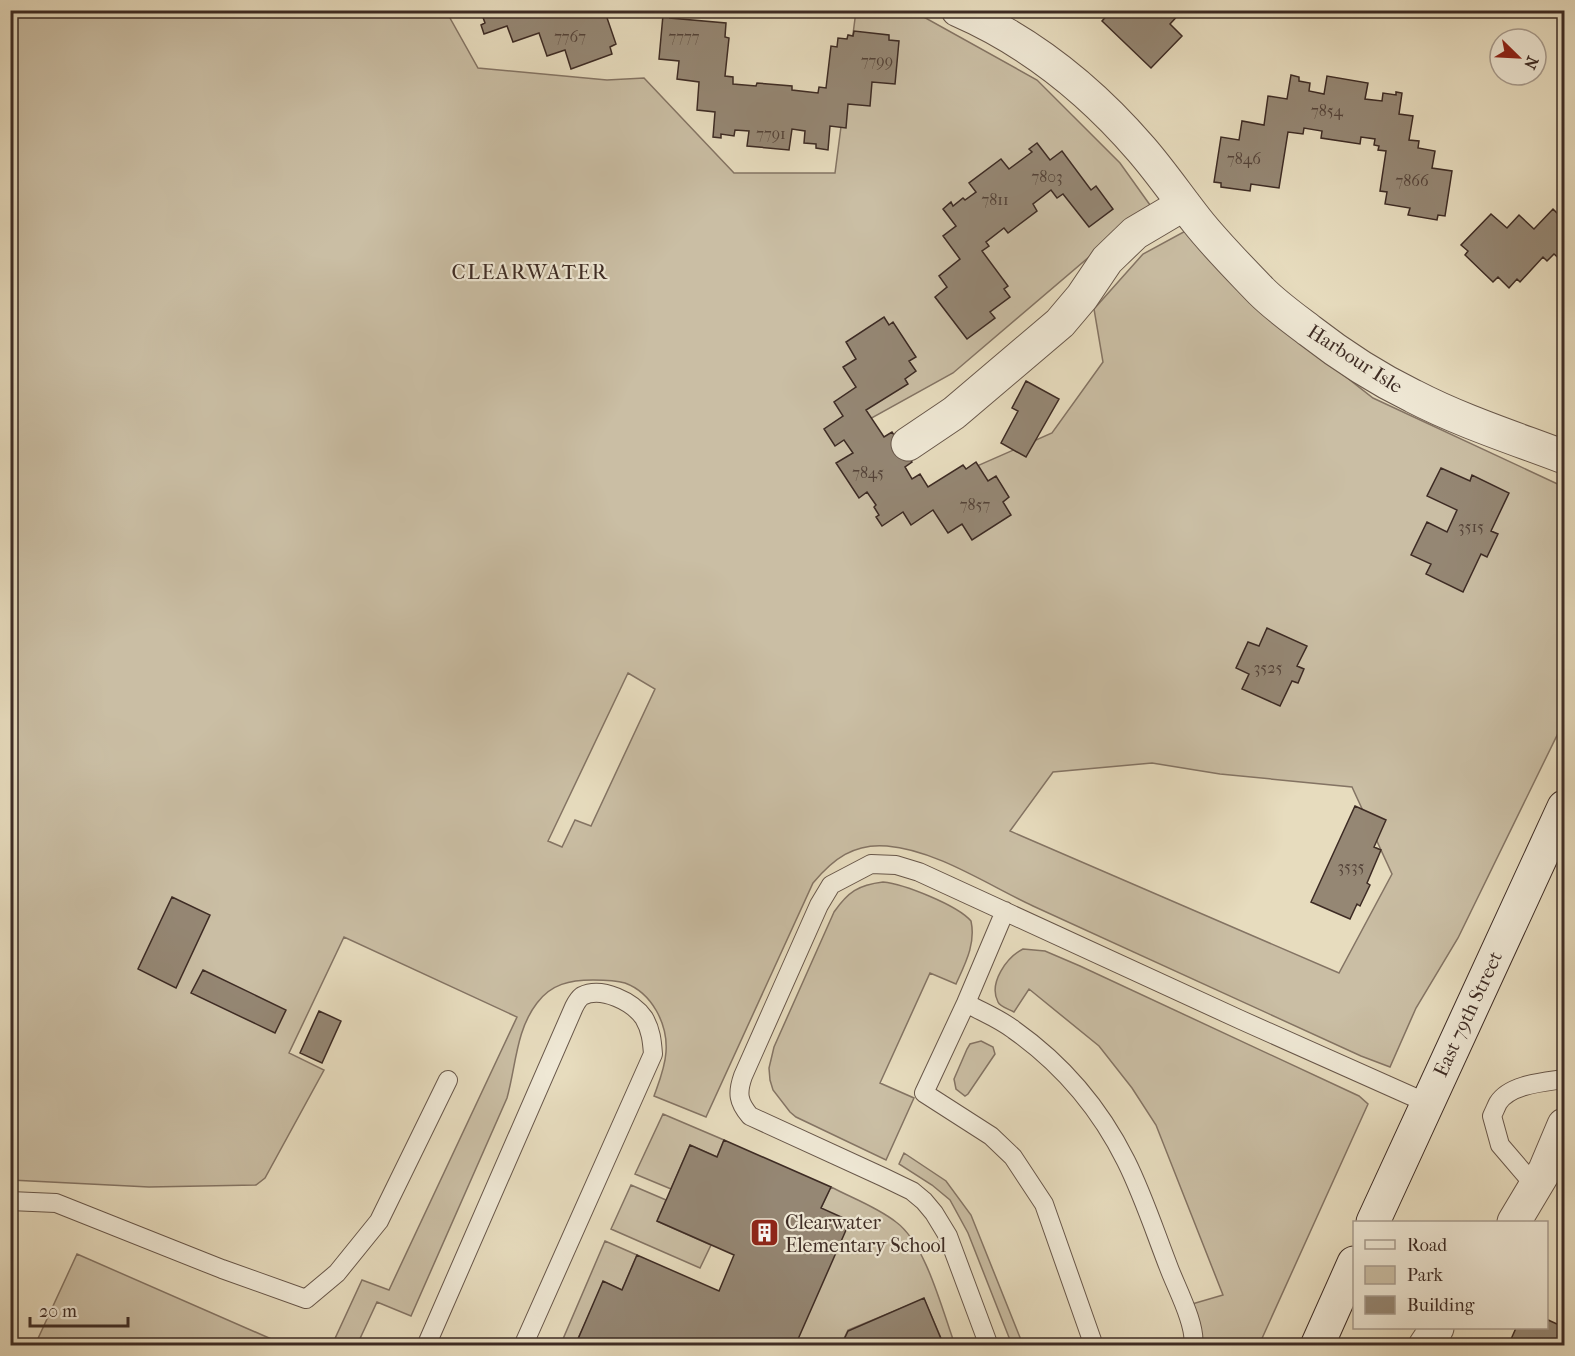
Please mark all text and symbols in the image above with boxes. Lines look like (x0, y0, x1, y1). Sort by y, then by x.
house number: 7767 (554, 27, 586, 46)
house number: 7777 (669, 27, 700, 46)
north arrow (1488, 27, 1548, 87)
house number: 7799 (861, 51, 893, 70)
text: N (1520, 53, 1542, 73)
house number: 7854 (1311, 101, 1344, 120)
house number: 7791 (756, 124, 786, 143)
house number: 7846 (1227, 149, 1261, 168)
house number: 7803 (1031, 167, 1063, 186)
house number: 7866 (1395, 171, 1429, 190)
house number: 7811 (981, 190, 1009, 209)
district label: CLEARWATER (452, 260, 608, 284)
street label: Harbour Isle (1303, 320, 1407, 398)
house number: 7845 (852, 463, 884, 482)
house number: 7857 (960, 495, 990, 514)
house number: 3515 (1458, 517, 1484, 536)
house number: 3525 (1254, 658, 1282, 677)
house number: 3535 (1338, 857, 1365, 876)
street label: East 79th Street (1429, 948, 1507, 1080)
place label: Clearwater Elementary School (785, 1211, 947, 1257)
building icon: Clearwater Elementary School (748, 1217, 780, 1249)
legend (1353, 1221, 1548, 1329)
text: Road (1407, 1235, 1447, 1256)
text: Park (1407, 1265, 1444, 1286)
scale bar (30, 1290, 128, 1328)
text: Building (1407, 1295, 1475, 1316)
text: 20 m (39, 1301, 77, 1322)

